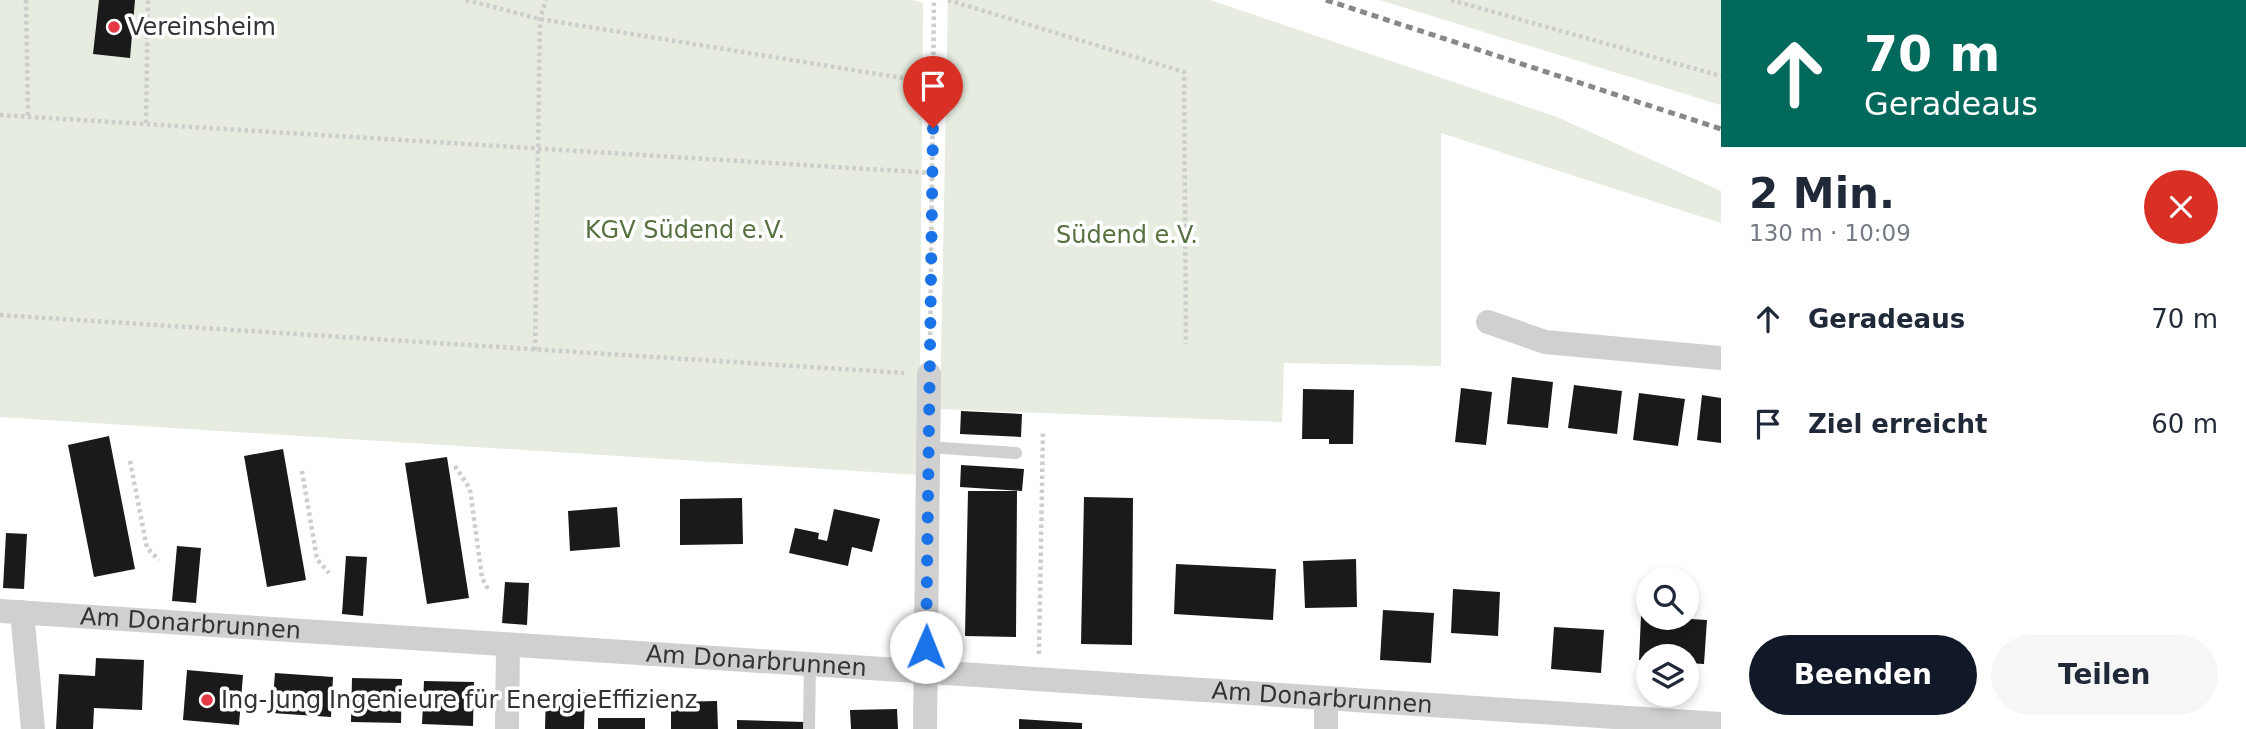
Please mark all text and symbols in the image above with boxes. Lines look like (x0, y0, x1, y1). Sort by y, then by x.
place label: Vereinsheim (128, 13, 276, 41)
marker: Vereinsheim (106, 19, 122, 35)
text: 70 m (1864, 26, 2000, 83)
icon: ahead (1749, 28, 1840, 119)
pin (903, 56, 963, 128)
icon: arrive (914, 67, 952, 105)
text: Geradeaus (1864, 85, 2038, 123)
text: 2 Min. (1749, 169, 1895, 218)
button: close (2144, 170, 2218, 244)
park label: KGV Südend e.V. (585, 216, 785, 244)
text: 130 m · 10:09 (1749, 220, 1911, 246)
park label: Südend e.V. (1056, 221, 1198, 249)
icon: ahead (1749, 300, 1787, 338)
text: Geradeaus (1808, 304, 1965, 334)
text: 70 m (2151, 304, 2218, 334)
icon: arrive (1749, 405, 1787, 443)
text: Ziel erreicht (1808, 409, 1988, 439)
text: 60 m (2151, 409, 2218, 439)
map controls (1636, 567, 1699, 707)
button: search (1636, 567, 1699, 630)
street label: Am Donarbrunnen (79, 602, 302, 645)
position arrow (889, 610, 963, 684)
button: Beenden (1749, 635, 1977, 715)
button: Teilen (1991, 635, 2218, 715)
street label: Am Donarbrunnen (645, 639, 868, 682)
button: layers (1636, 644, 1699, 707)
street label: Am Donarbrunnen (1211, 677, 1433, 719)
place label: Ing-Jung Ingenieure für EnergieEffizienz (221, 686, 697, 714)
marker: Ing-Jung Ingenieure für EnergieEffizienz (199, 692, 215, 708)

